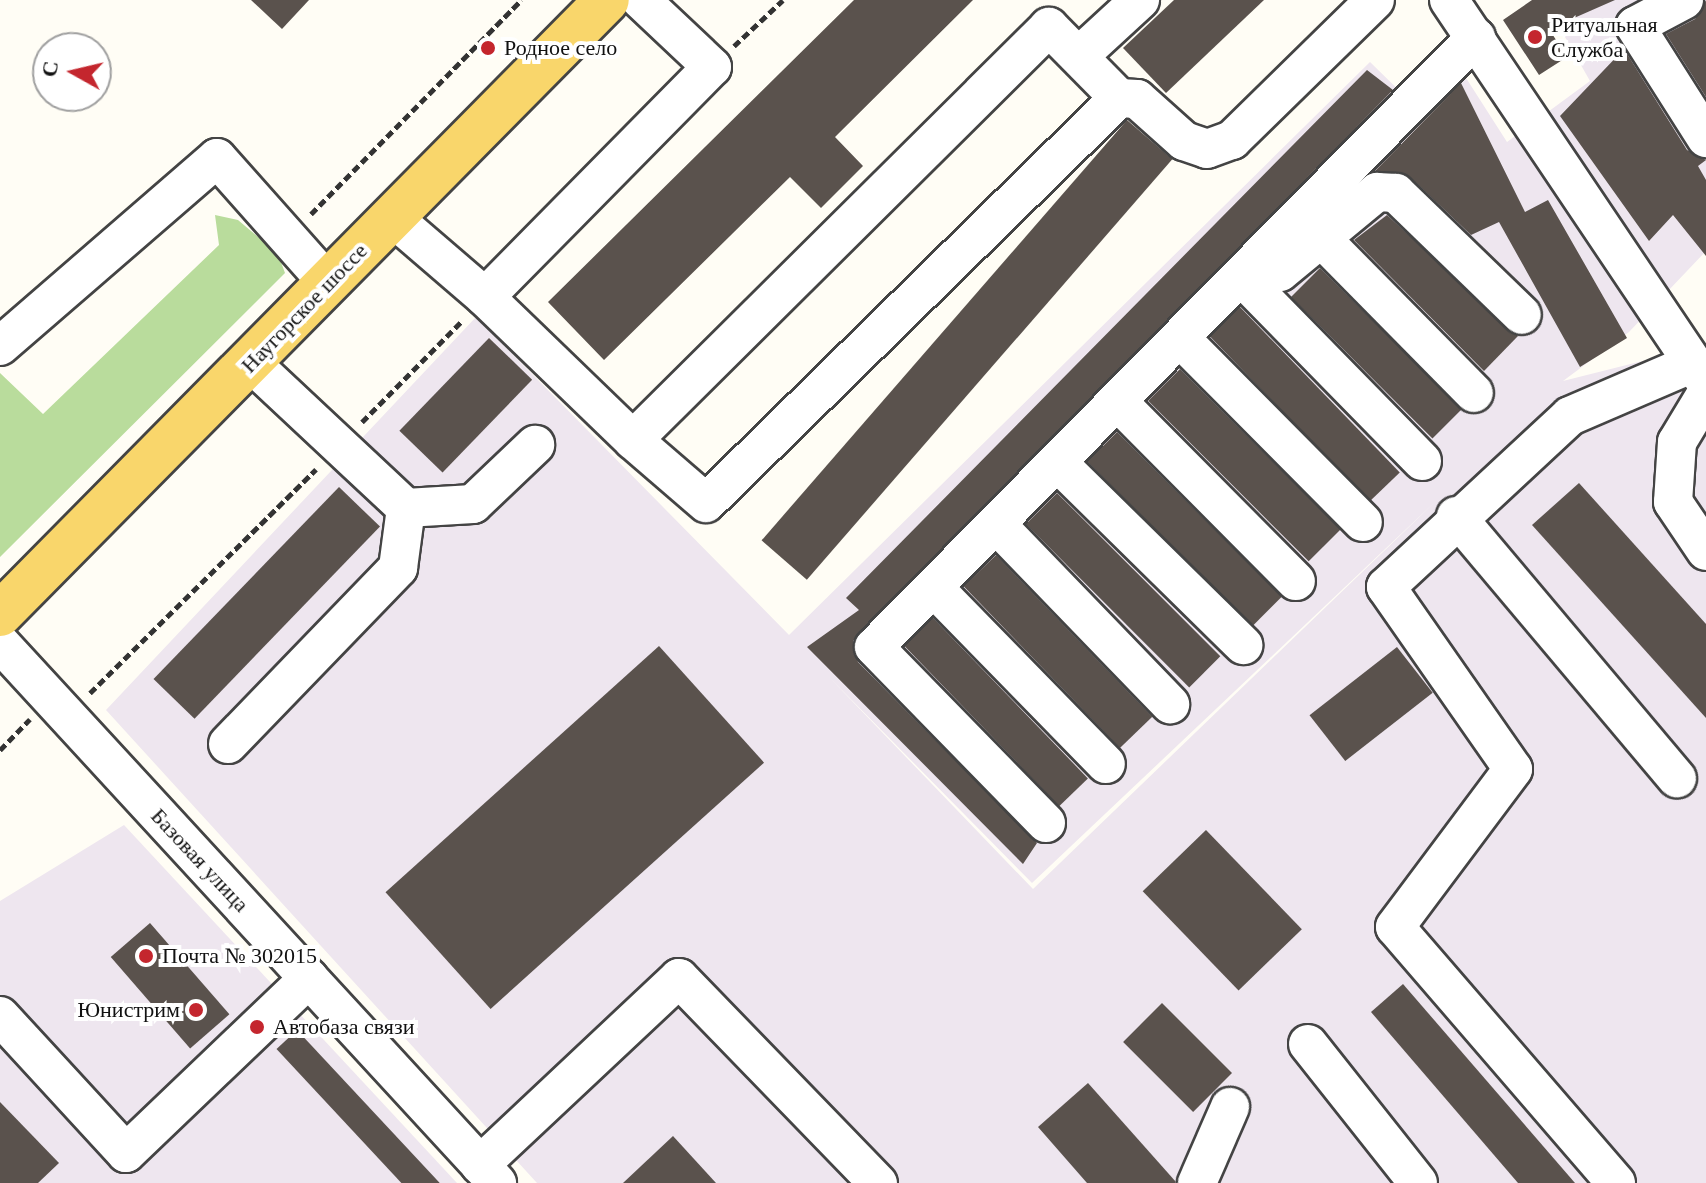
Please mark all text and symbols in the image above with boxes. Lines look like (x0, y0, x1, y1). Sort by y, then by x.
place label: Ритуальная Служба (1551, 11, 1658, 62)
marker: Ритуальная Служба (1526, 28, 1544, 46)
north arrow (32, 32, 112, 112)
place label: Родное село (504, 35, 617, 61)
marker: Родное село (479, 39, 497, 57)
text: С (36, 59, 63, 78)
street label: Наугорское шоссе (235, 238, 373, 378)
street label: Базовая улица (145, 803, 255, 917)
place label: Почта № 302015 (162, 943, 317, 969)
marker: Почта № 302015 (137, 947, 155, 965)
place label: Юнистрим (77, 997, 180, 1023)
marker: Юнистрим (187, 1001, 205, 1019)
place label: Автобаза связи (273, 1014, 414, 1040)
marker: Автобаза связи (248, 1018, 266, 1036)

